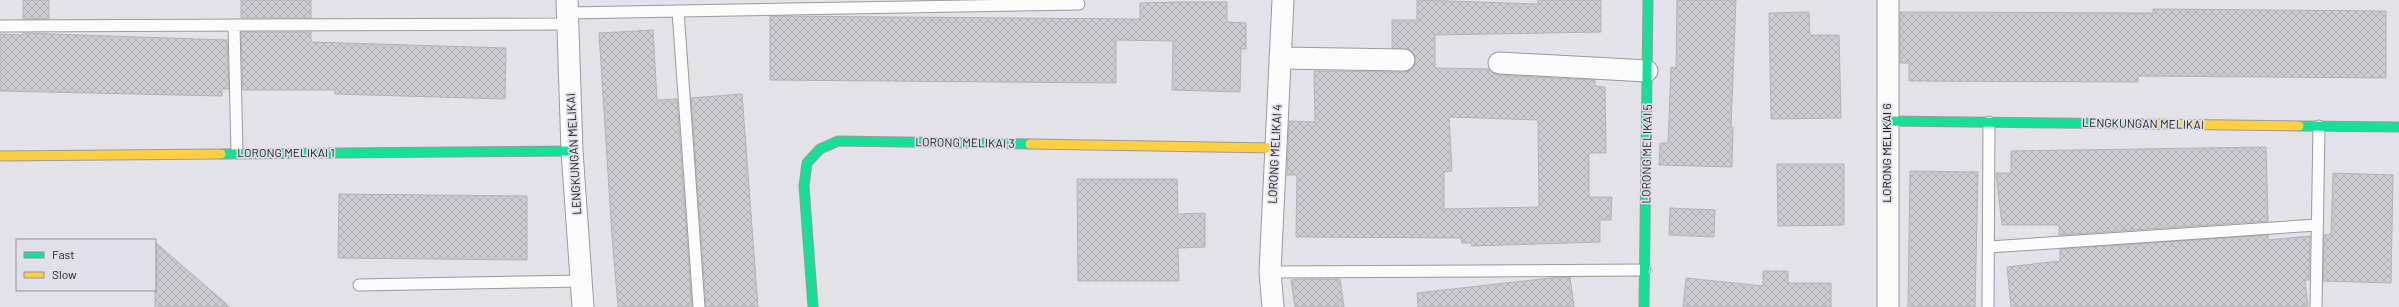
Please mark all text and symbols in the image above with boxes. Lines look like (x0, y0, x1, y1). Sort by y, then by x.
street label: LENGKUNGAN MELIKAI (563, 93, 583, 215)
street label: LORONG MELIKAI 6 (1879, 103, 1893, 203)
street label: LORONG MELIKAI 4 (1264, 104, 1284, 204)
street label: LORONG MELIKAI 5 (1638, 104, 1654, 204)
street label: LENGKUNGAN MELIKAI (2082, 115, 2204, 131)
street label: LORONG MELIKAI 3 (915, 134, 1015, 150)
street label: LORONG MELIKAI 1 (237, 145, 335, 159)
legend (16, 239, 156, 291)
text: Fast (52, 247, 75, 261)
text: Slow (52, 267, 77, 281)

